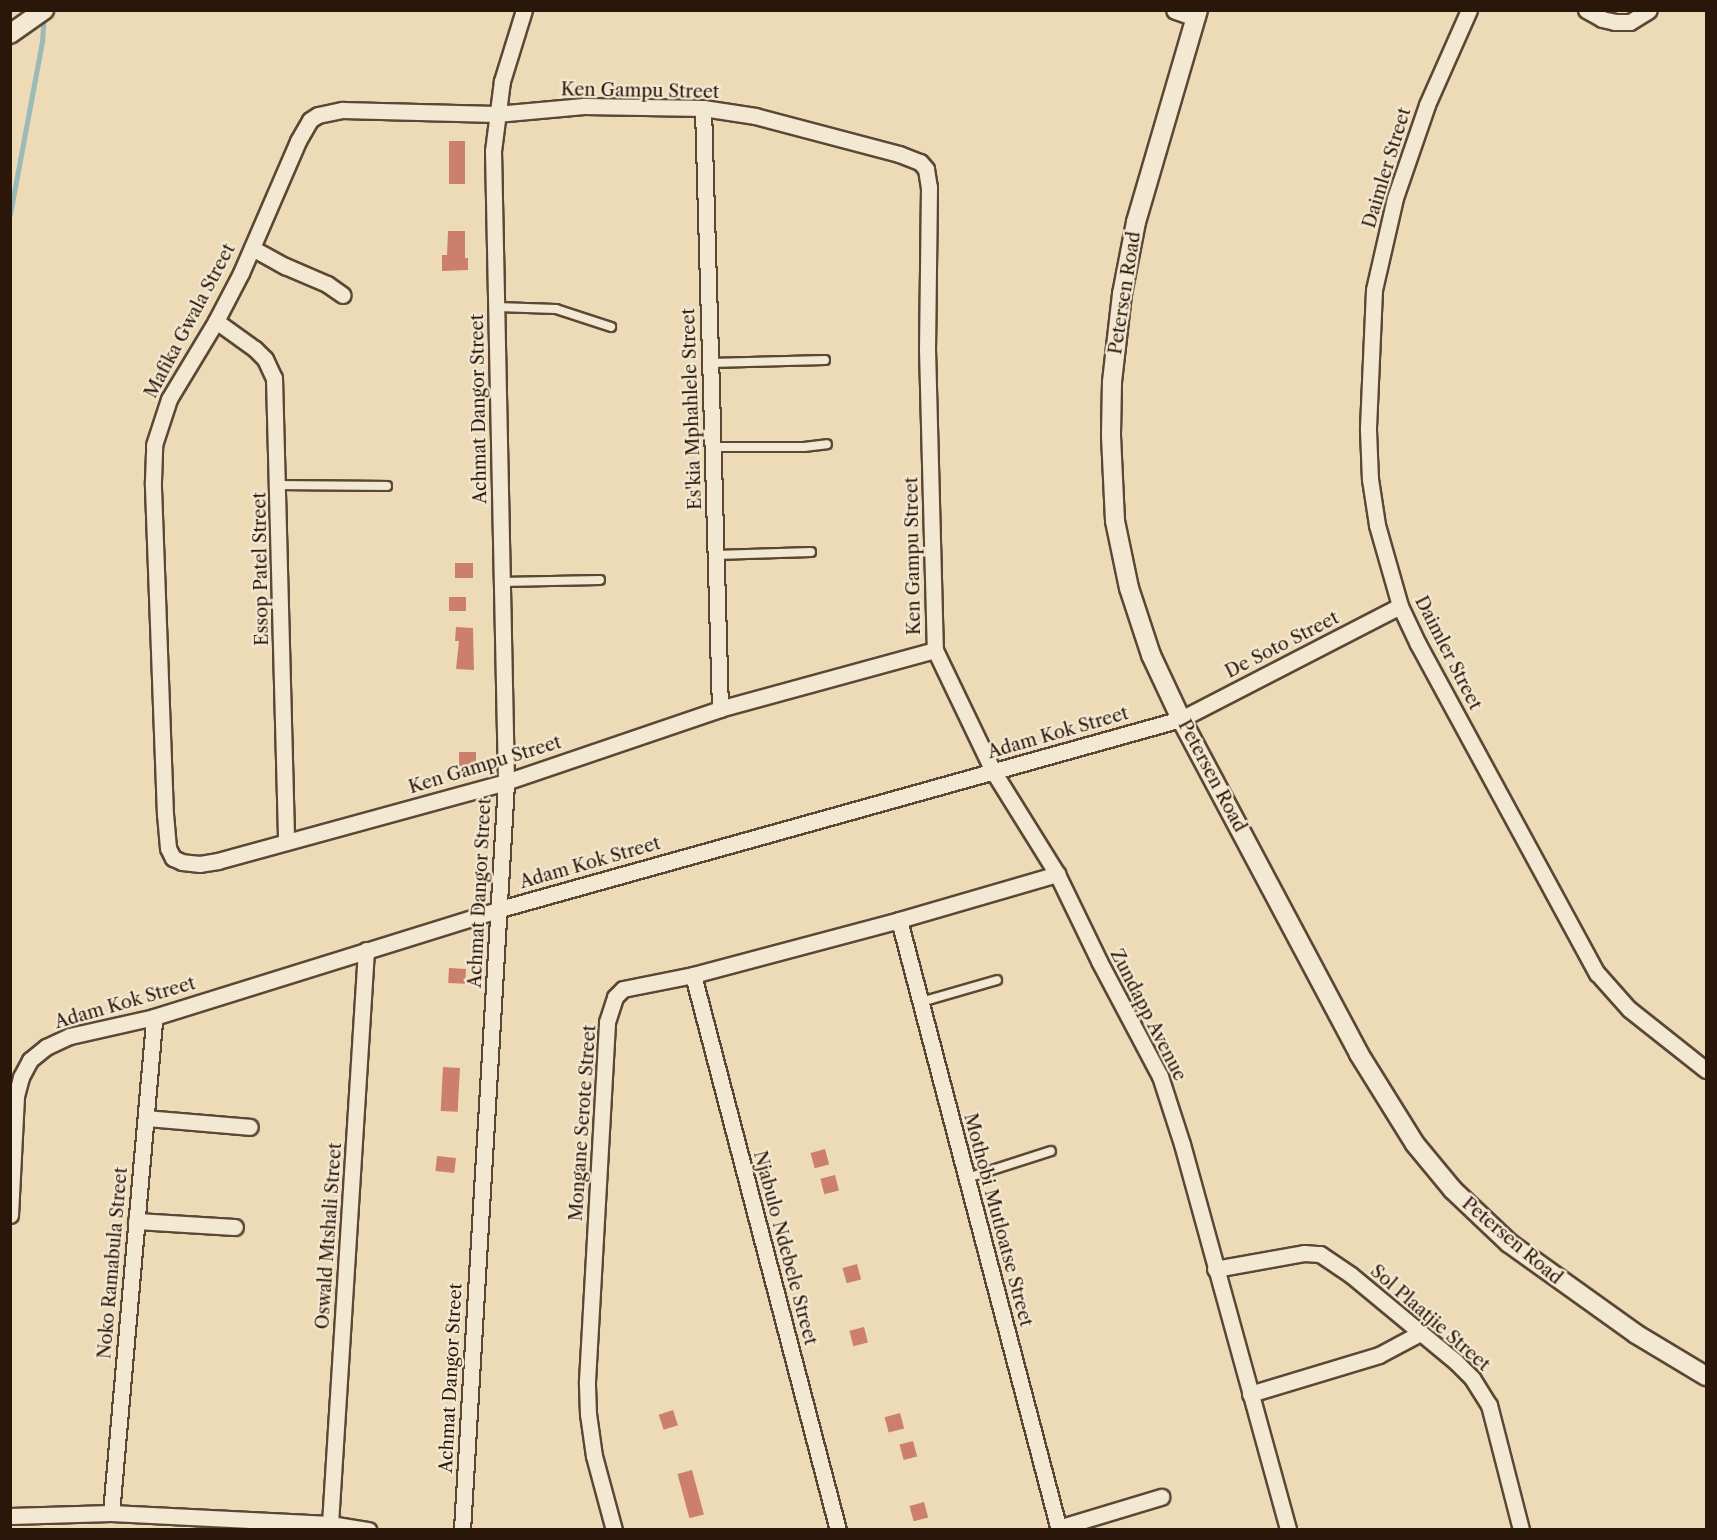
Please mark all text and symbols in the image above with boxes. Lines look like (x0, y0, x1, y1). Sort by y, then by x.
street label: Ken Gampu Street (561, 79, 719, 103)
street label: Daimler Street (1358, 105, 1416, 231)
street label: Petersen Road (1105, 230, 1145, 356)
street label: Mafika Gwala Street (140, 240, 240, 402)
street label: Es'kia Mphahlele Street (678, 308, 706, 510)
street label: Achmat Dangor Street (467, 314, 491, 504)
street label: Ken Gampu Street (901, 477, 925, 635)
street label: Essop Patel Street (249, 492, 273, 646)
street label: Daimler Street (1410, 592, 1486, 714)
street label: De Soto Street (1222, 607, 1342, 683)
street label: Adam Kok Street (985, 703, 1131, 763)
street label: Petersen Road (1173, 716, 1251, 836)
street label: Ken Gampu Street (406, 732, 564, 798)
street label: Achmat Dangor Street (464, 797, 496, 989)
street label: Adam Kok Street (517, 833, 663, 893)
street label: Zundapp Avenue (1105, 945, 1191, 1085)
street label: Adam Kok Street (52, 973, 198, 1033)
street label: Mongane Serote Street (565, 1024, 601, 1222)
street label: Mothobi Mutloatse Street (959, 1111, 1037, 1329)
street label: Oswald Mtshali Street (312, 1142, 346, 1330)
street label: Njabulo Ndebele Street (749, 1149, 821, 1347)
street label: Noko Ramabula Street (94, 1166, 132, 1360)
street label: Petersen Road (1458, 1193, 1566, 1289)
street label: Sol Plaatjie Street (1366, 1260, 1494, 1376)
street label: Achmat Dangor Street (435, 1282, 467, 1474)

